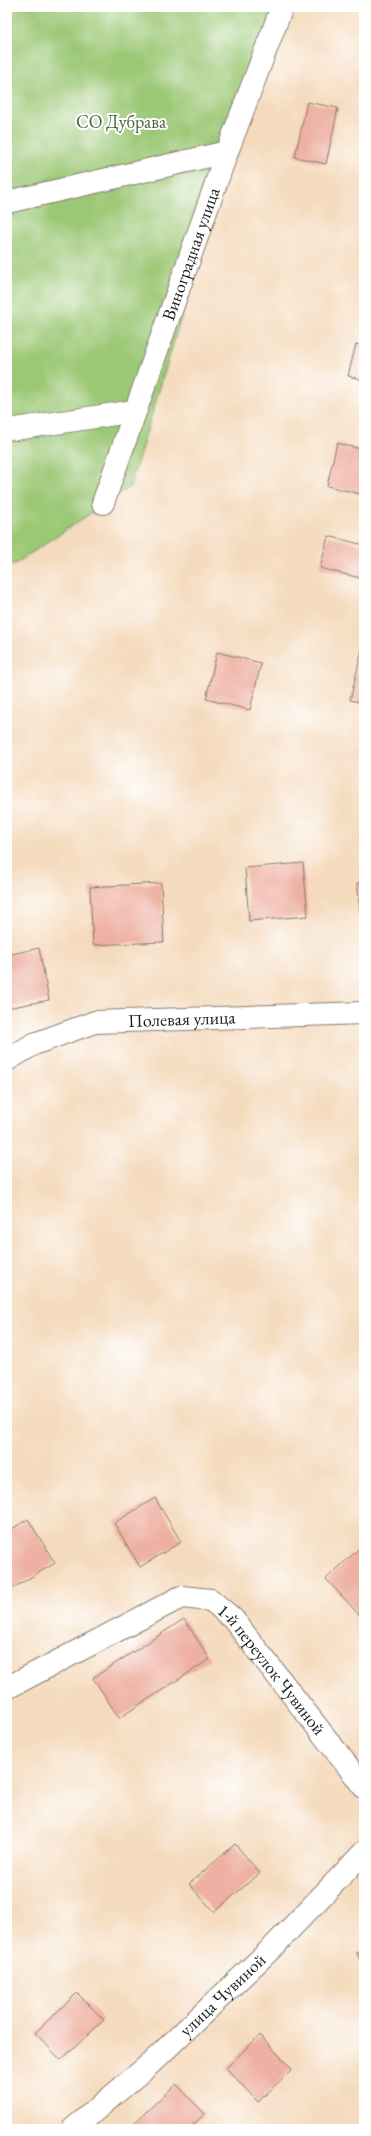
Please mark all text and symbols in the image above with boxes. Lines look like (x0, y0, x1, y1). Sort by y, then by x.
park label: СО Дубрава (76, 110, 167, 133)
street label: Виноградная улица (156, 184, 225, 323)
street label: Полевая улица (128, 1005, 237, 1032)
street label: 1-й переулок Чувиной (213, 1599, 331, 1740)
street label: улица Чувиной (174, 1948, 271, 2041)

